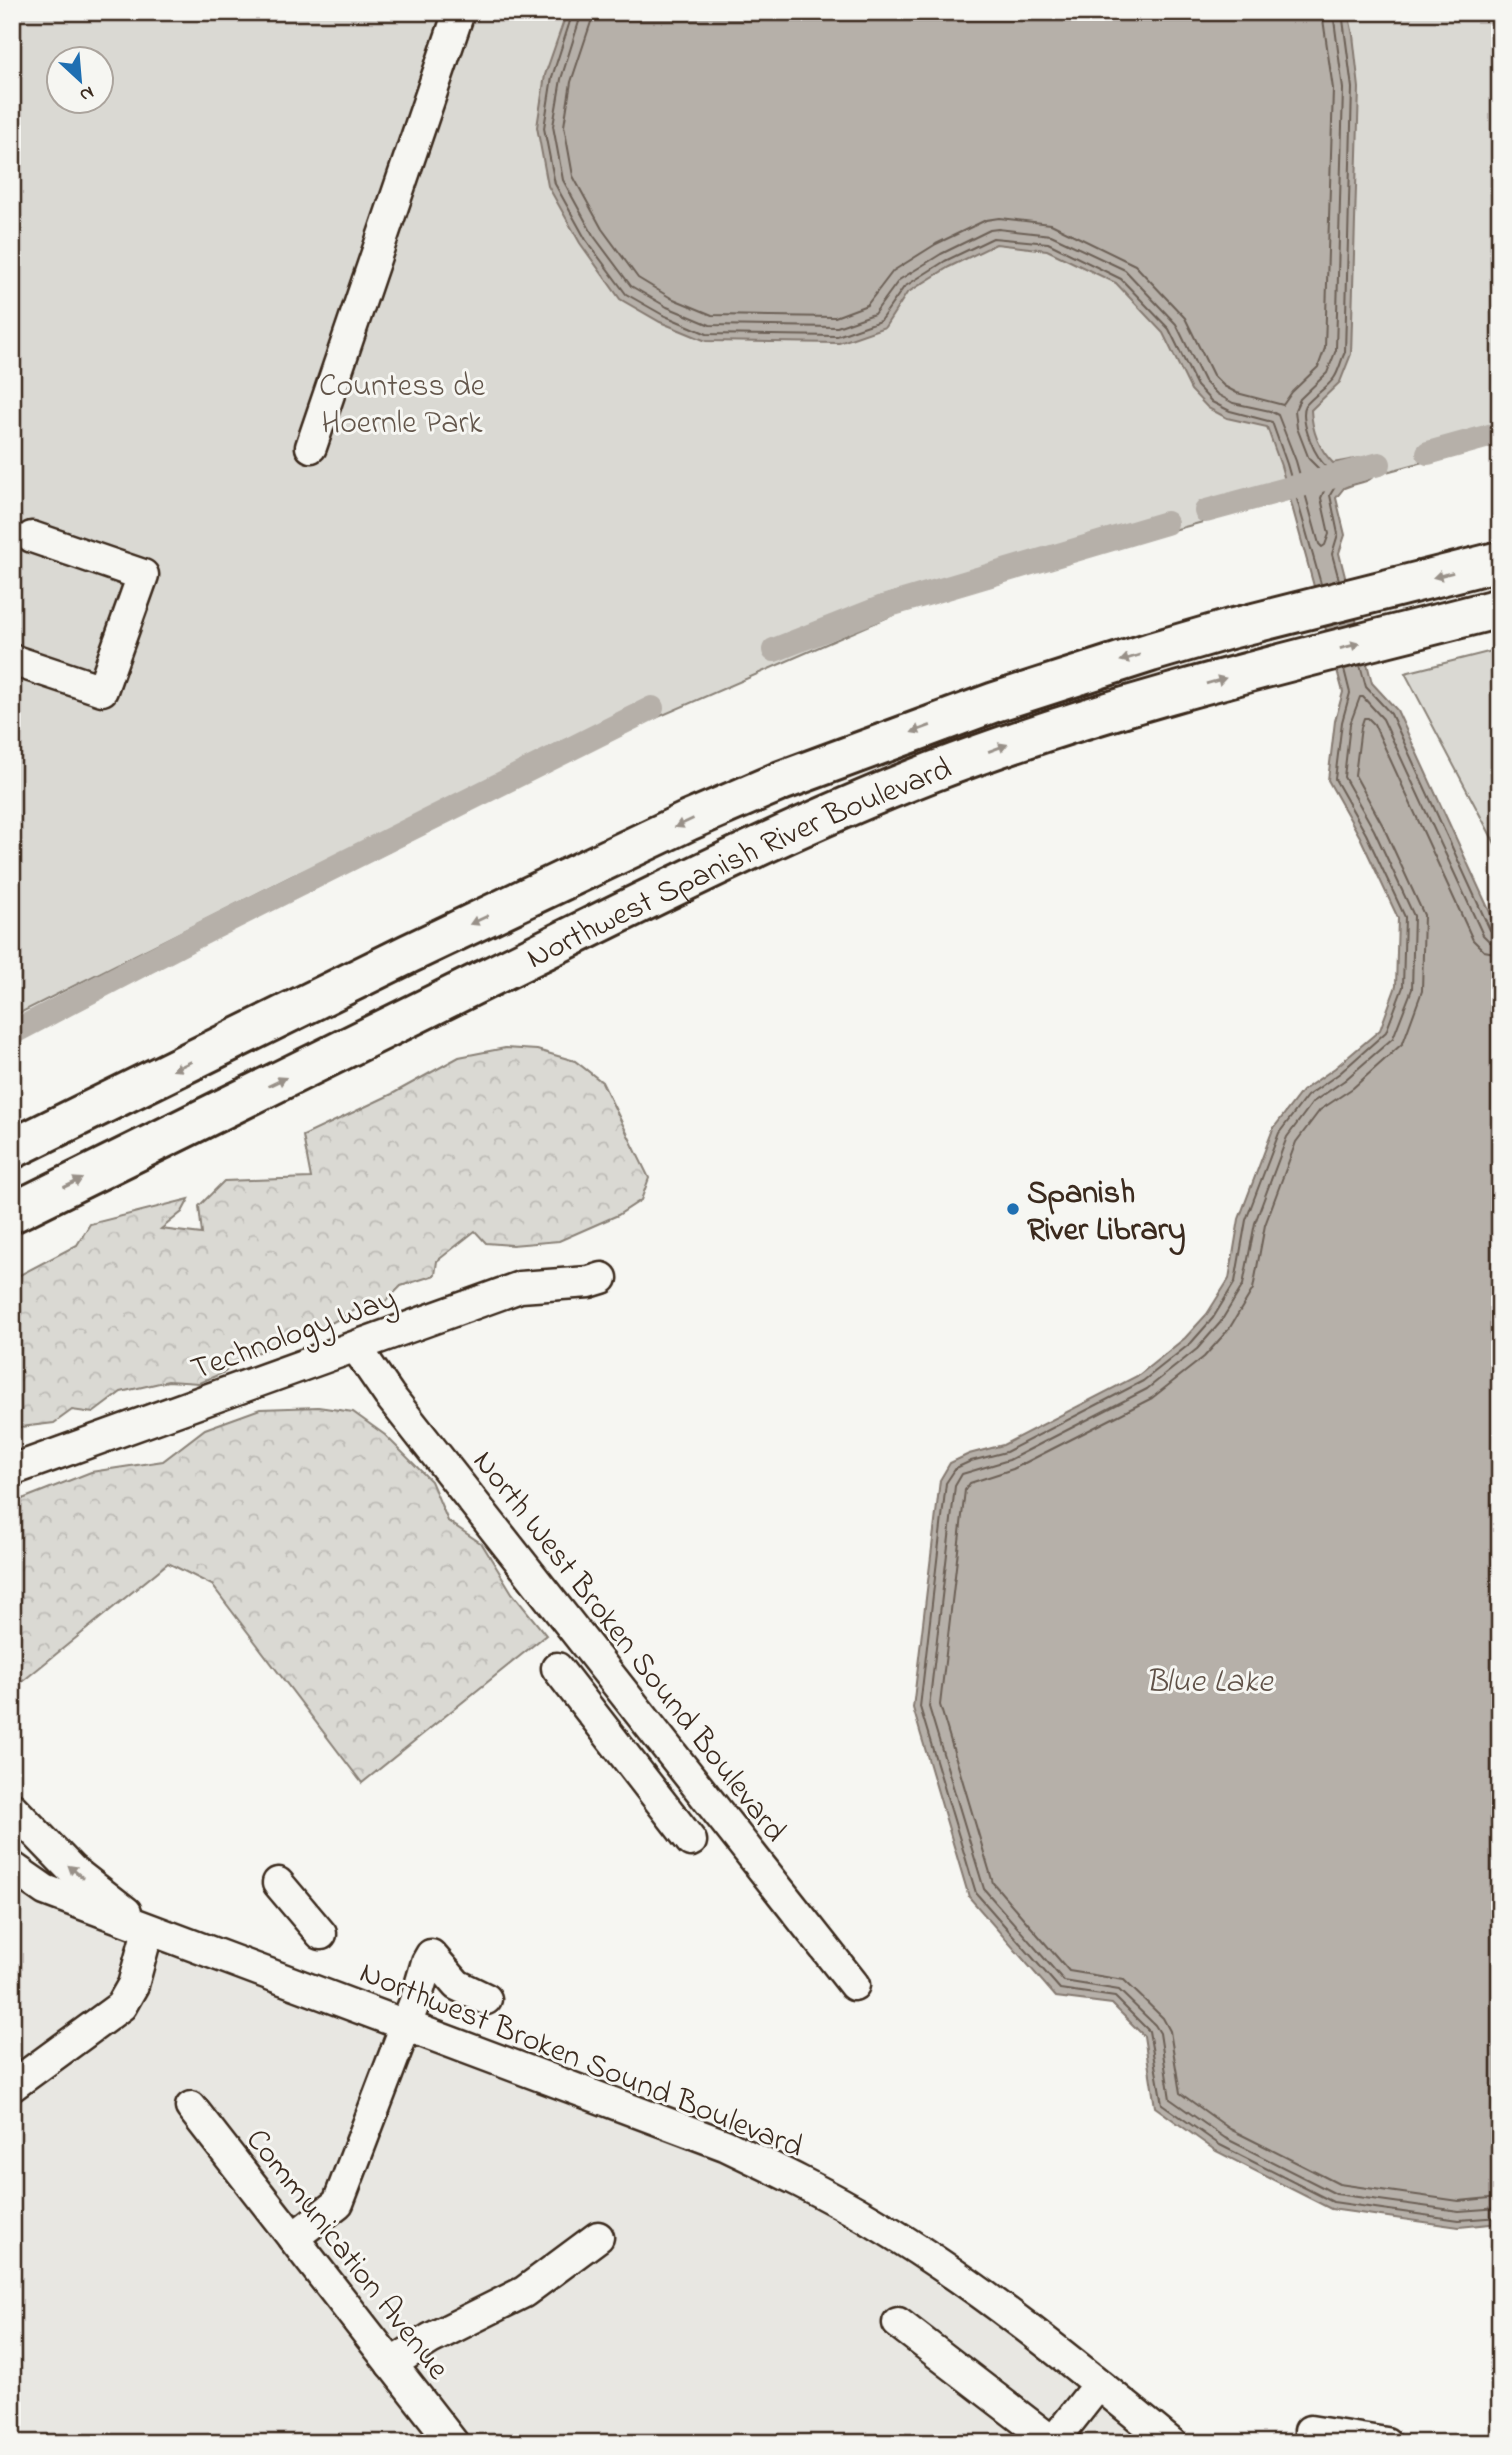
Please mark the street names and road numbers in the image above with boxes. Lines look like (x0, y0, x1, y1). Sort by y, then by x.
street label: Northwest Spanish River Boulevard (519, 747, 959, 983)
street label: Technology Way (185, 1276, 404, 1394)
street label: North West Broken Sound Boulevard (460, 1441, 796, 1853)
street label: Northwest Broken Sound Boulevard (352, 1951, 809, 2172)
street label: Communication Avenue (233, 2119, 460, 2391)

